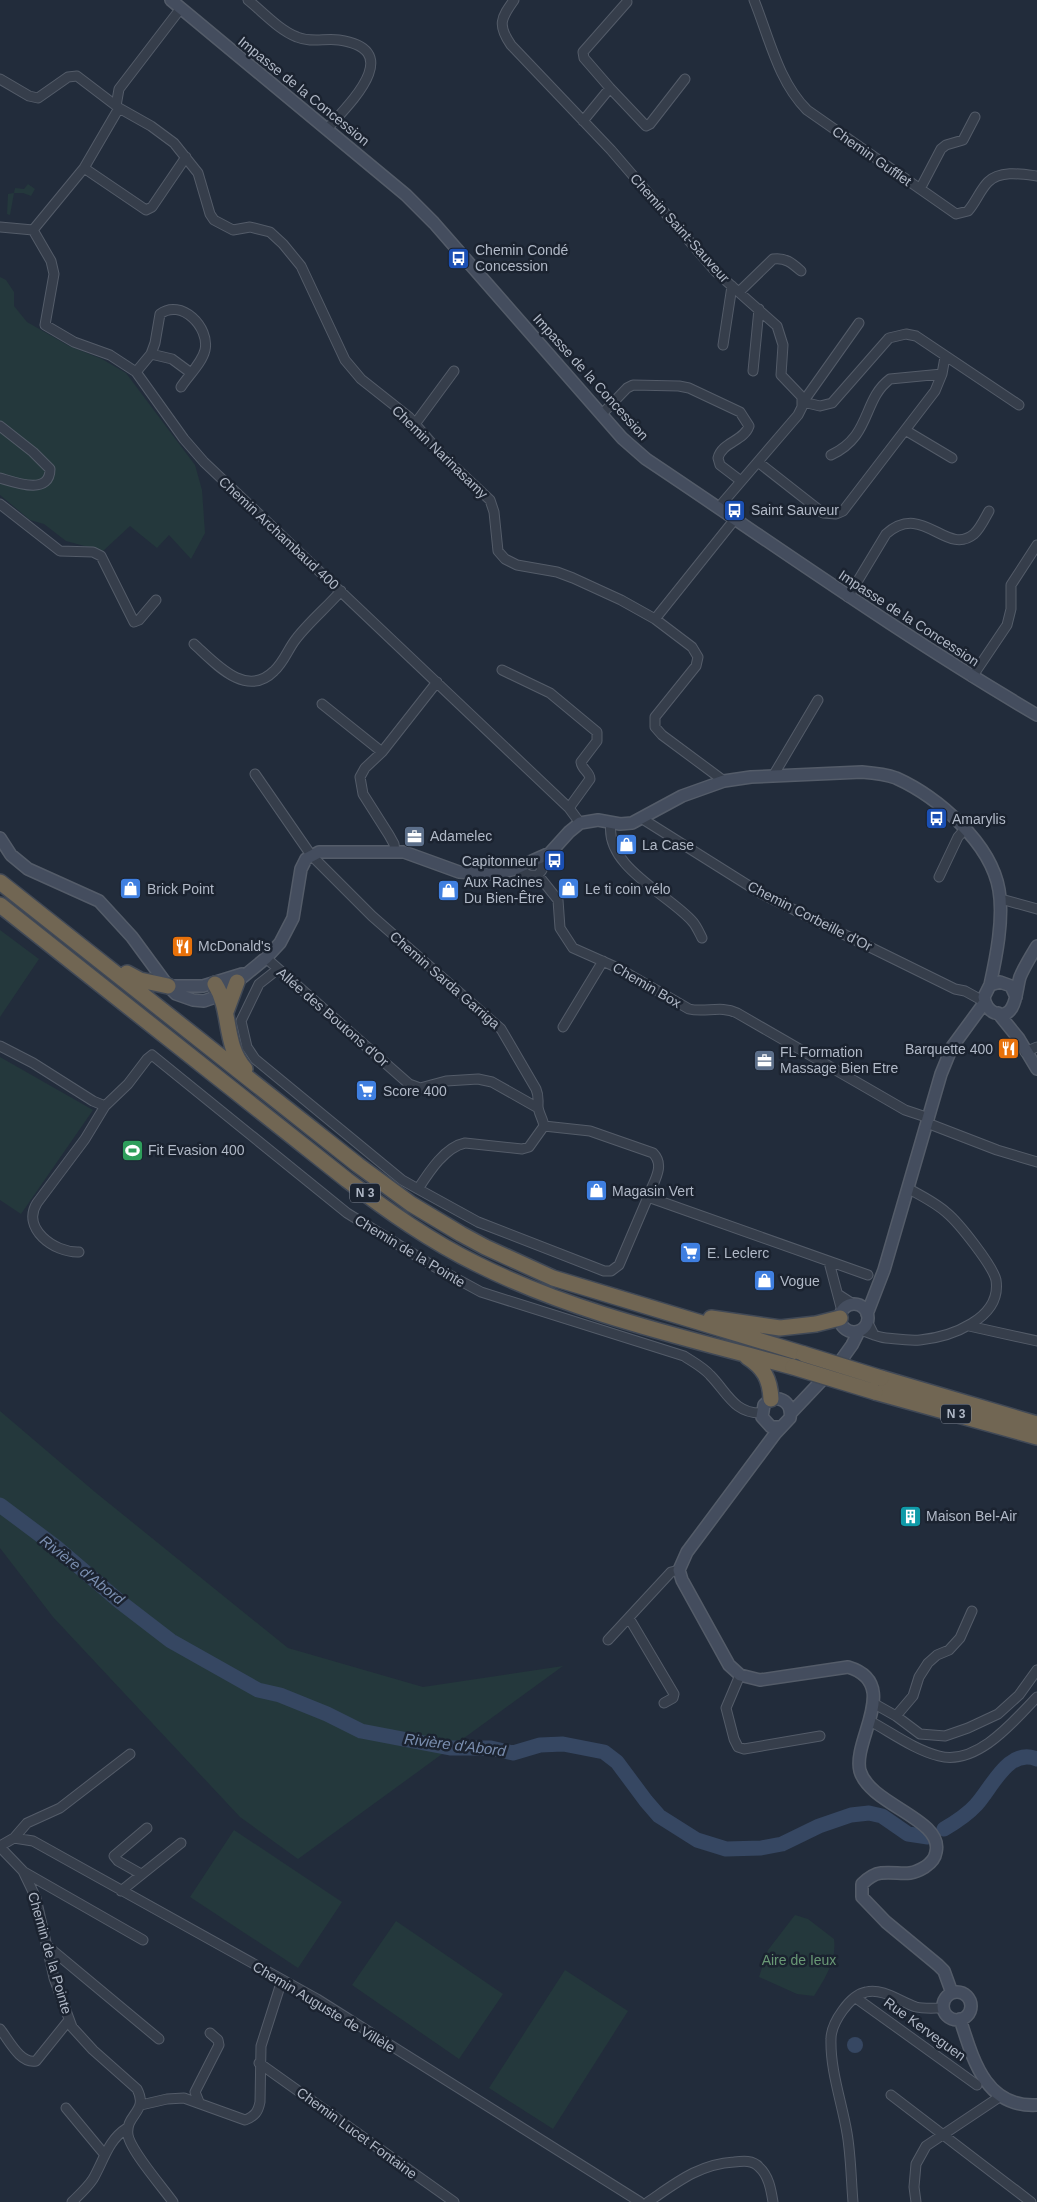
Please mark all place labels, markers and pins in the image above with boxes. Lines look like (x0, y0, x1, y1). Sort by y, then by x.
place label: Chemin Condé Concession (475, 242, 569, 274)
bus stop icon: Chemin Condé Concession (447, 246, 471, 270)
bus stop icon: Saint Sauveur (723, 498, 747, 522)
place label: Saint Sauveur (751, 502, 839, 518)
bus stop icon: Amarylis (924, 807, 948, 831)
place label: Amarylis (952, 811, 1006, 827)
office icon: Adamelec (402, 824, 426, 848)
place label: Adamelec (430, 828, 492, 844)
shop icon: La Case (614, 833, 638, 857)
place label: La Case (642, 837, 694, 853)
bus stop icon: Capitonneur (542, 849, 566, 873)
place label: Capitonneur (462, 853, 538, 869)
place label: Aux Racines Du Bien-Être (464, 874, 544, 906)
shop icon: Brick Point (119, 877, 143, 901)
shop icon: Le ti coin vélo (557, 877, 581, 901)
shop icon: Aux Racines Du Bien-Être (436, 878, 460, 902)
place label: Brick Point (147, 881, 214, 897)
place label: Le ti coin vélo (585, 881, 671, 897)
restaurant icon: McDonald's (170, 934, 194, 958)
place label: McDonald's (198, 938, 271, 954)
restaurant icon: Barquette 400 (997, 1037, 1021, 1061)
place label: Barquette 400 (905, 1041, 993, 1057)
place label: FL Formation Massage Bien Etre (780, 1044, 898, 1076)
office icon: FL Formation Massage Bien Etre (752, 1048, 776, 1072)
supermarket icon: Score 400 (355, 1079, 379, 1103)
place label: Score 400 (383, 1083, 447, 1099)
sports icon: Fit Evasion 400 (120, 1138, 144, 1162)
place label: Fit Evasion 400 (148, 1142, 245, 1158)
shop icon: Magasin Vert (584, 1179, 608, 1203)
place label: Magasin Vert (612, 1183, 694, 1199)
supermarket icon: E. Leclerc (679, 1241, 703, 1265)
place label: E. Leclerc (707, 1245, 769, 1261)
shop icon: Vogue (752, 1269, 776, 1293)
place label: Vogue (780, 1273, 820, 1289)
building icon: Maison Bel-Air (898, 1504, 922, 1528)
place label: Maison Bel-Air (926, 1508, 1017, 1524)

